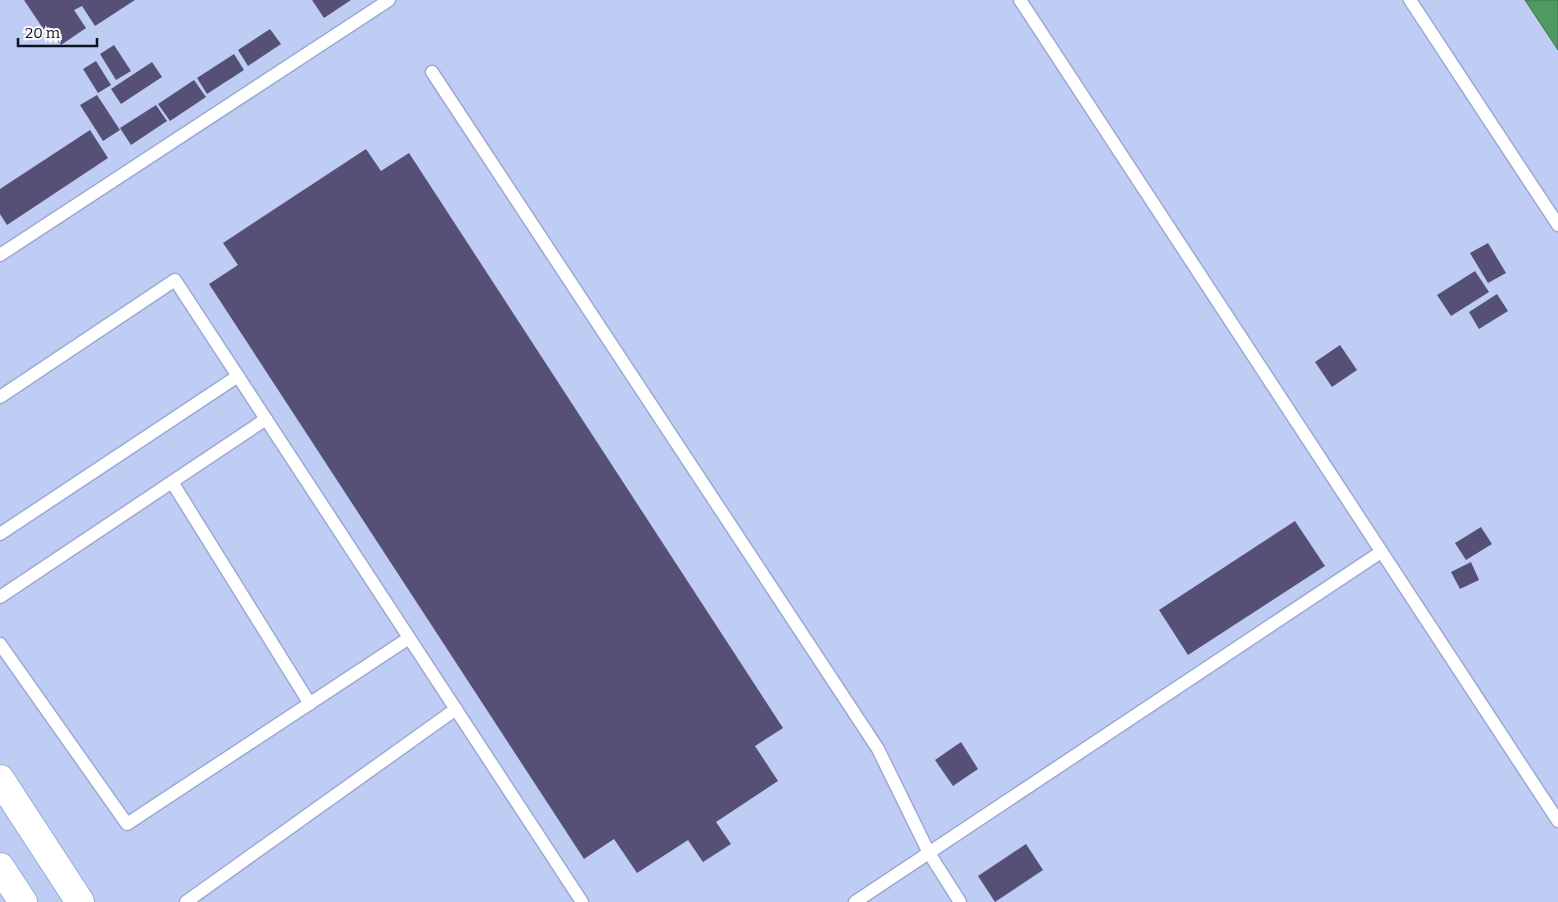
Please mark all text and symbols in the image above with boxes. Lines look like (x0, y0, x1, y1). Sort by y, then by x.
scale bar (18, 15, 96, 47)
text: 20 m (25, 24, 61, 42)

